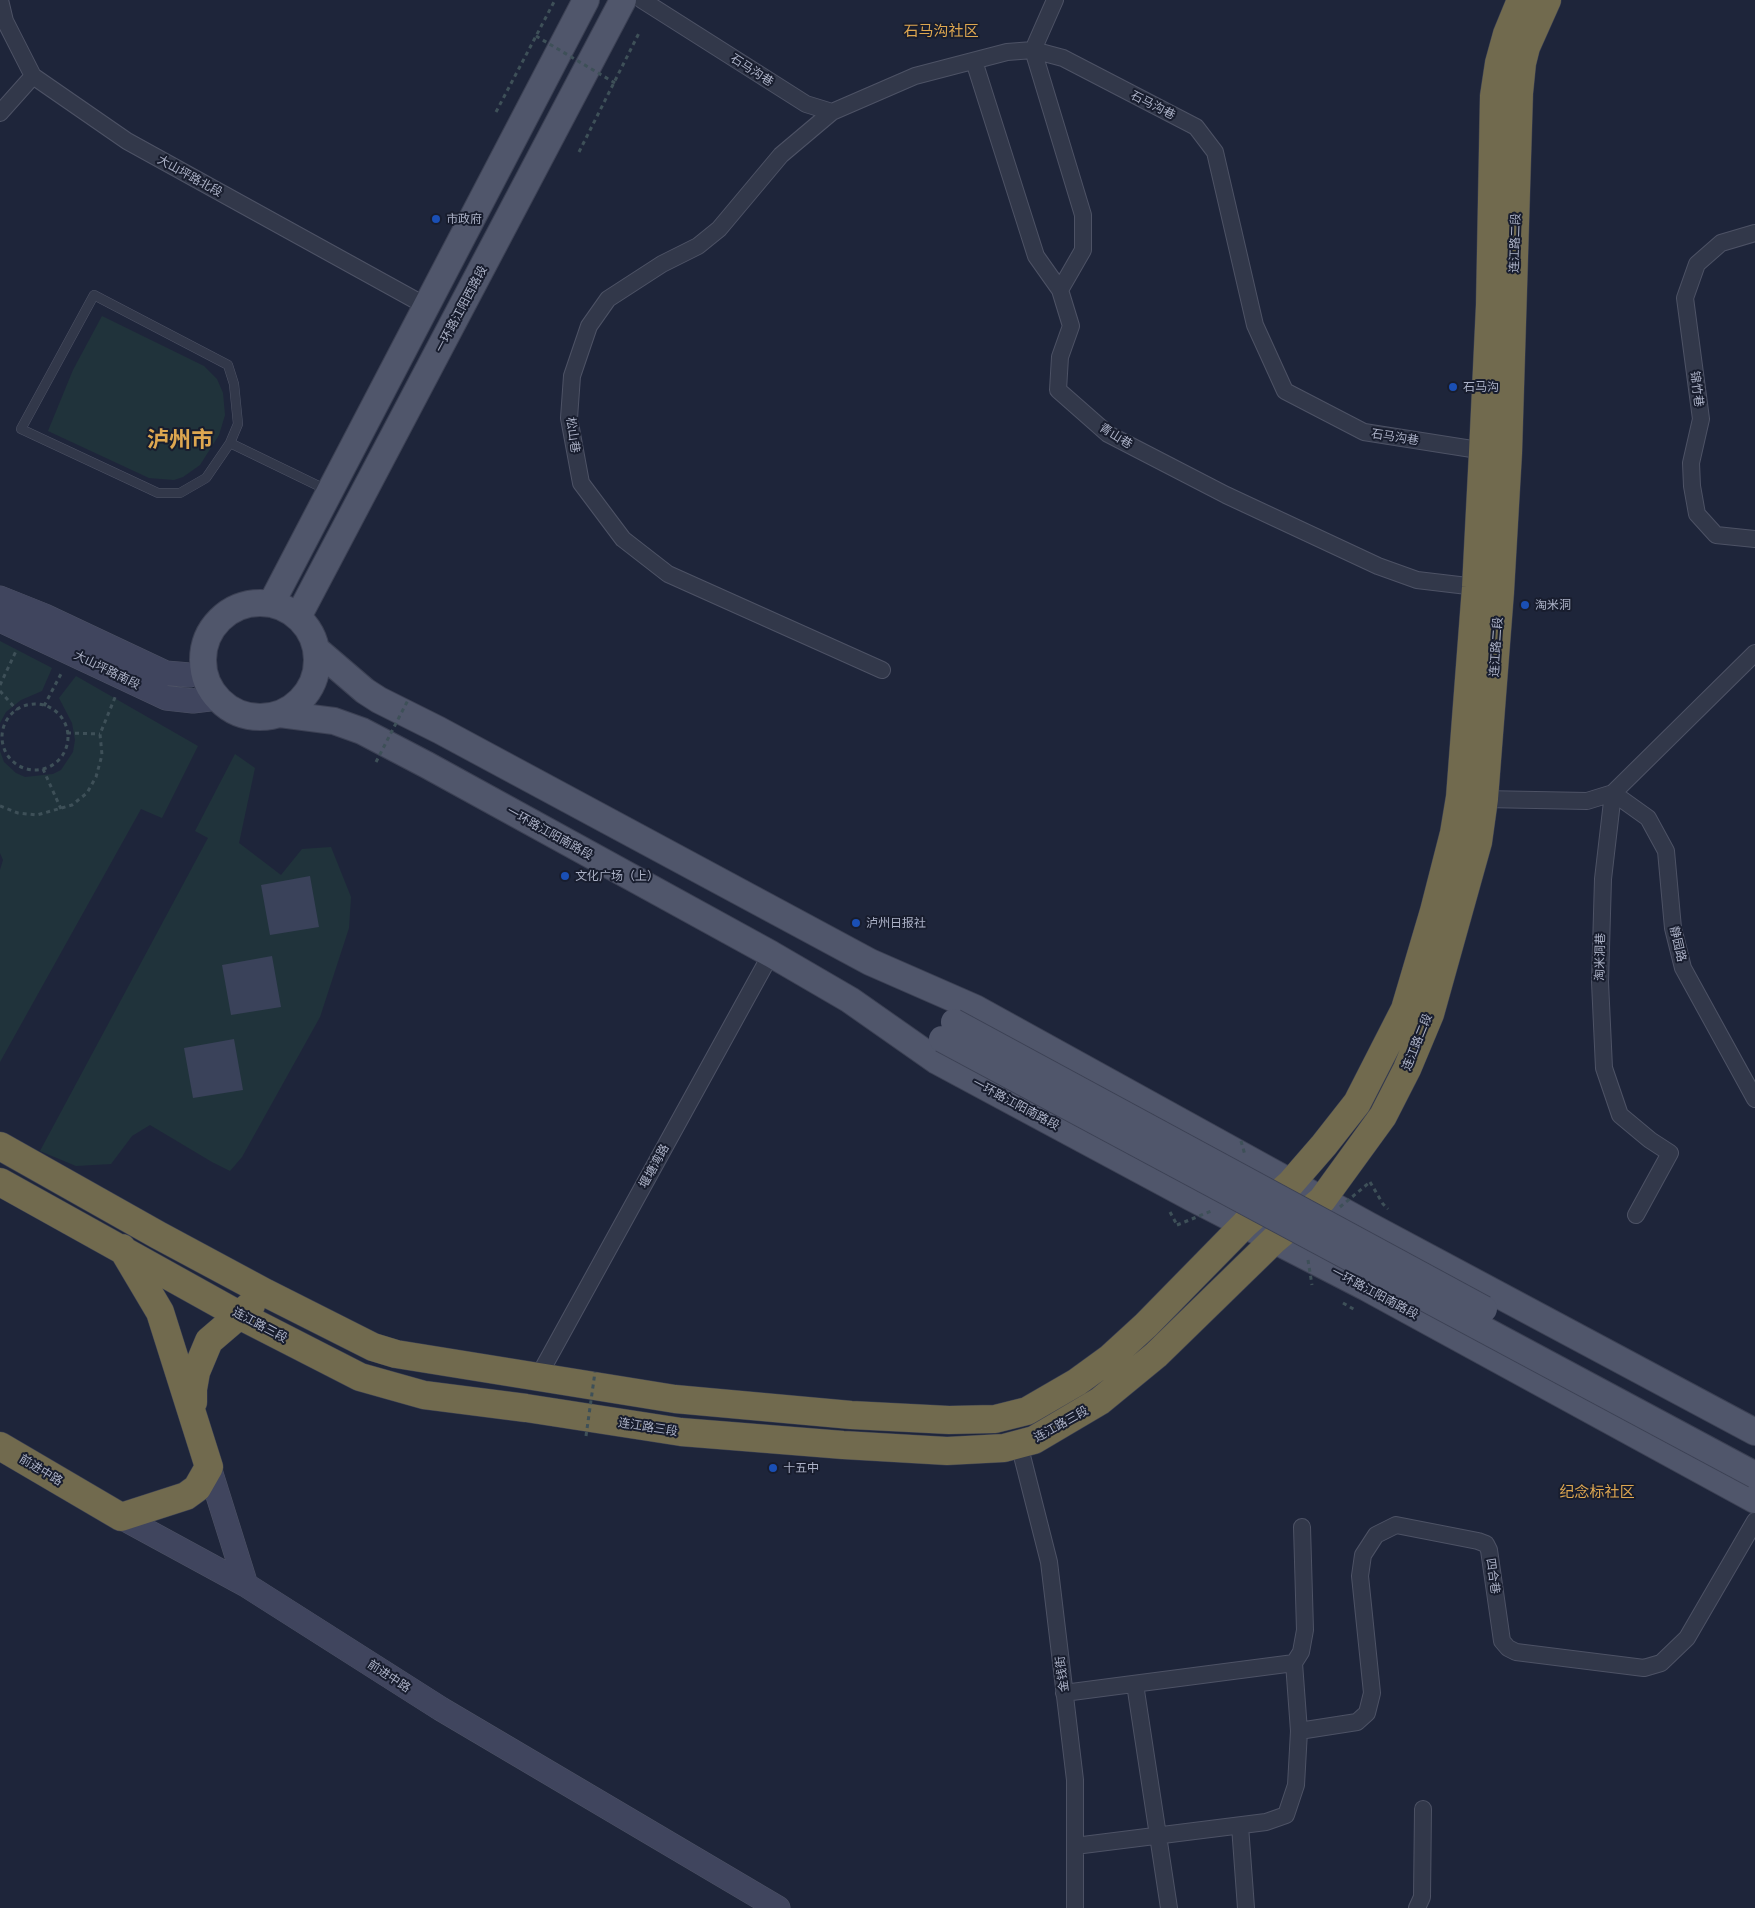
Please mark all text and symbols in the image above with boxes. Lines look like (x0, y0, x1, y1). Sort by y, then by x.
district label: 石马沟社区 (904, 22, 978, 40)
street label: 石马沟巷 (728, 51, 776, 89)
street label: 石马沟巷 (1128, 88, 1178, 122)
street label: 大山坪路北段 (155, 152, 225, 200)
place label: 市政府 (446, 212, 482, 226)
marker: 市政府 (430, 213, 442, 225)
street label: 连江路二段 (1507, 213, 1523, 273)
street label: 一环路江阳西路段 (432, 263, 490, 355)
street label: 锦竹巷 (1688, 370, 1706, 408)
place label: 石马沟 (1463, 380, 1499, 394)
marker: 石马沟 (1447, 381, 1459, 393)
street label: 松山巷 (563, 416, 583, 454)
street label: 青山巷 (1097, 420, 1135, 452)
street label: 石马沟巷 (1370, 426, 1420, 448)
district label: 泸州市 (147, 427, 213, 453)
place label: 淘米洞 (1535, 598, 1571, 612)
marker: 淘米洞 (1519, 599, 1531, 611)
street label: 连江路二段 (1487, 617, 1505, 677)
street label: 大山坪路南段 (71, 648, 143, 692)
street label: 一环路江阳南路段 (505, 803, 595, 863)
place label: 文化广场（上） (575, 869, 659, 883)
marker: 文化广场（上） (559, 870, 571, 882)
place label: 泸州日报社 (866, 916, 926, 930)
marker: 泸州日报社 (850, 917, 862, 929)
street label: 静园路 (1667, 925, 1689, 963)
street label: 淘米洞巷 (1592, 933, 1608, 981)
street label: 连江路二段 (1399, 1011, 1435, 1073)
street label: 一环路江阳南路段 (970, 1075, 1062, 1133)
street label: 堰塘湾路 (636, 1142, 672, 1190)
street label: 一环路江阳南路段 (1329, 1264, 1421, 1322)
street label: 连江路三段 (230, 1305, 290, 1345)
street label: 连江路三段 (1031, 1403, 1091, 1445)
street label: 连江路三段 (617, 1415, 679, 1439)
street label: 前进中路 (17, 1451, 65, 1489)
place label: 十五中 (783, 1461, 819, 1475)
marker: 十五中 (767, 1462, 779, 1474)
district label: 纪念标社区 (1560, 1483, 1634, 1501)
street label: 四合巷 (1483, 1557, 1503, 1595)
street label: 金钱街 (1053, 1655, 1071, 1693)
street label: 前进中路 (365, 1657, 413, 1695)

